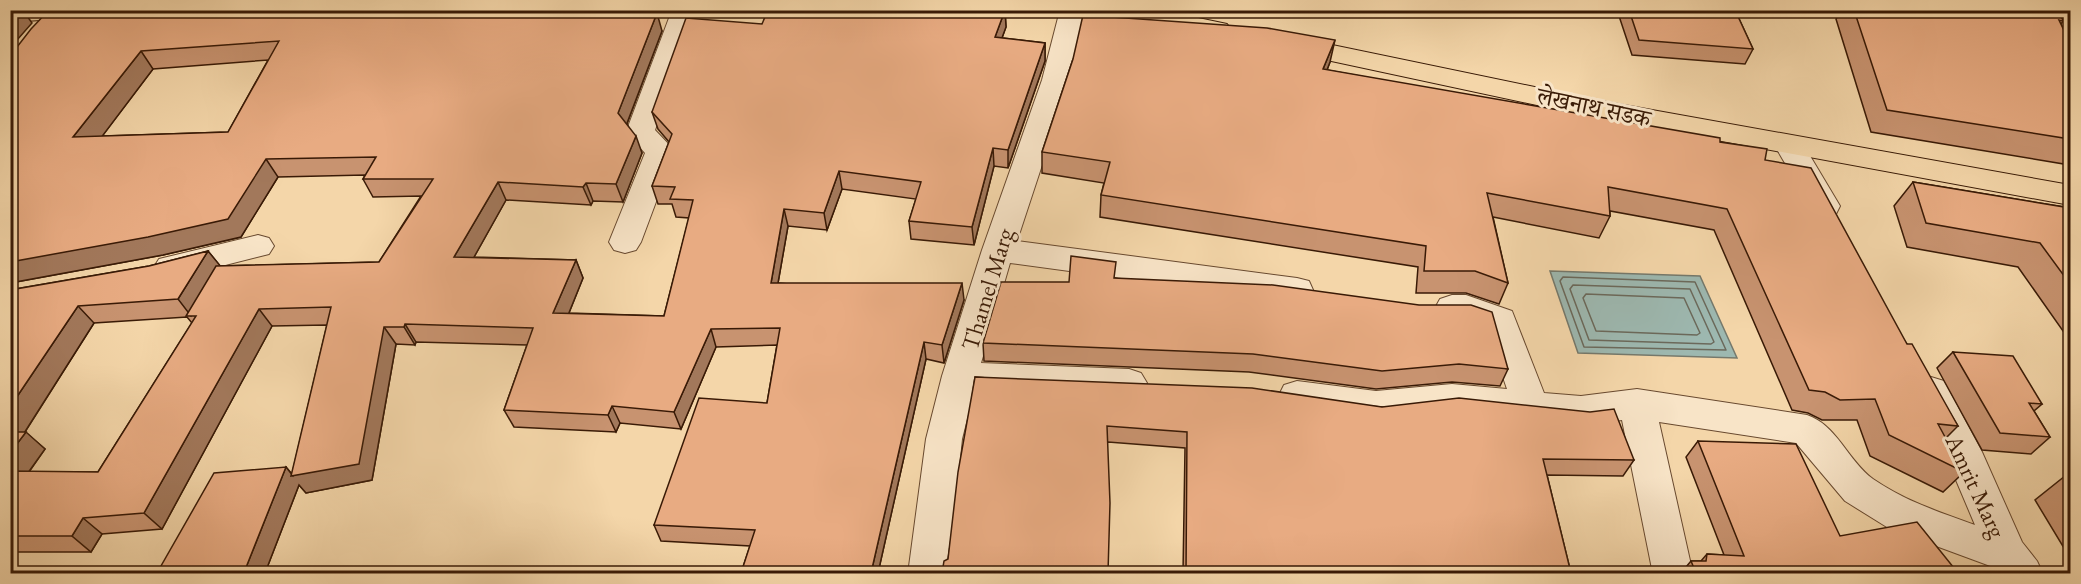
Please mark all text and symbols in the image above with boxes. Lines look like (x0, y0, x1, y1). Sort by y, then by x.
street label: लेखनाथ सडक (1533, 80, 1656, 135)
street label: Thamel Marg (954, 224, 1020, 354)
street label: Amrit Marg (1938, 428, 2014, 543)

